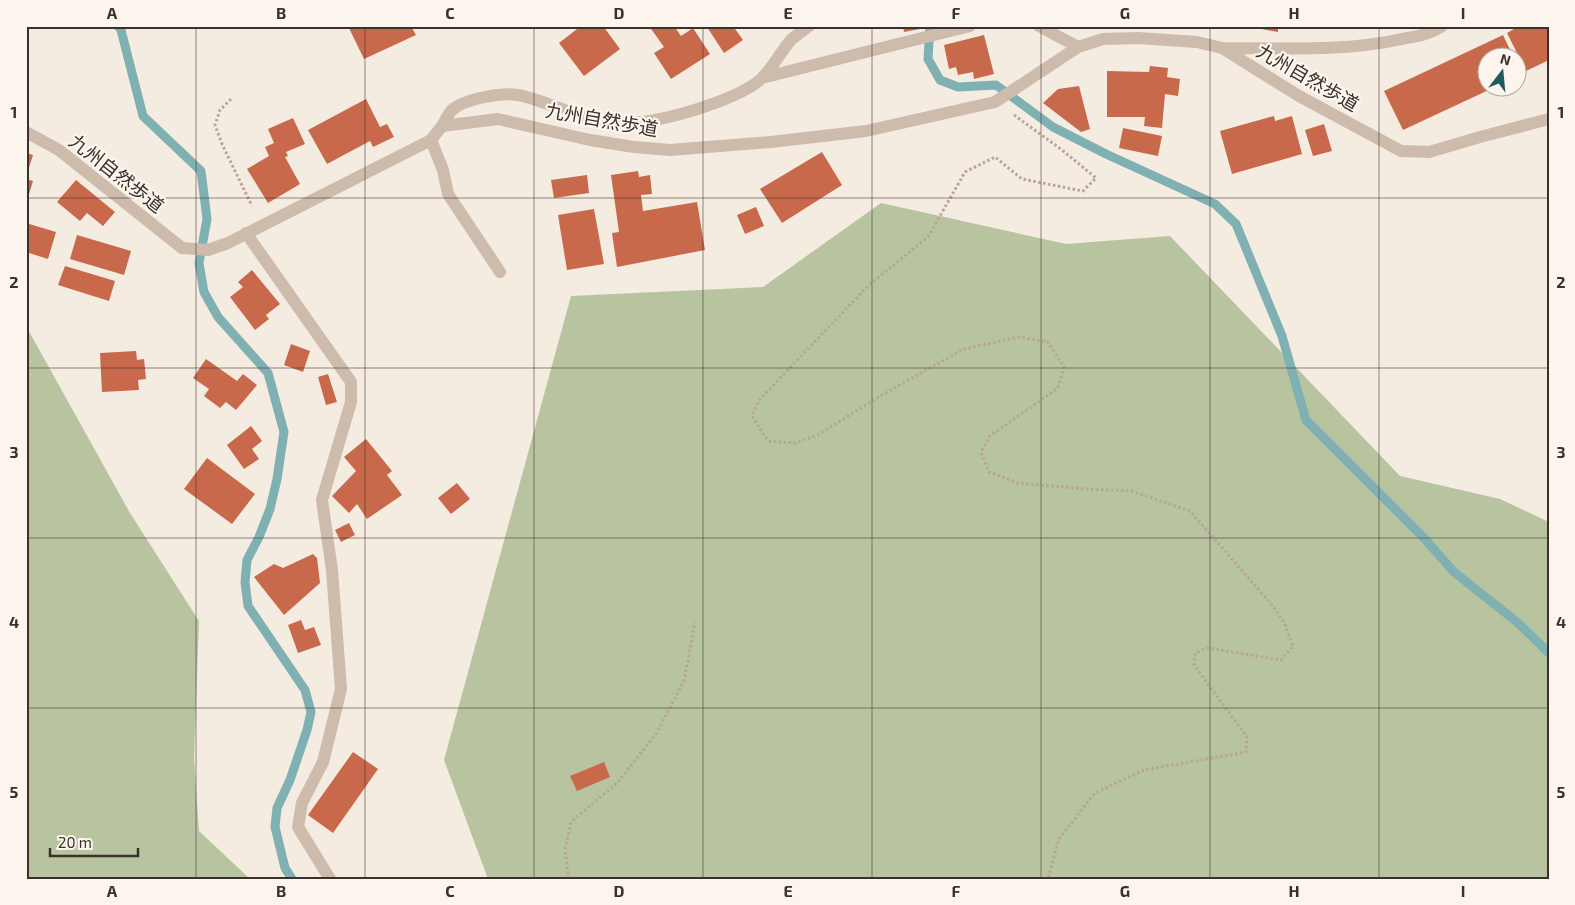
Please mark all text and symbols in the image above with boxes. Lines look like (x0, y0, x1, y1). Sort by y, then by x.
text: A (107, 3, 118, 22)
text: B (276, 3, 286, 22)
text: C (445, 3, 455, 22)
text: D (614, 3, 625, 22)
text: E (783, 3, 793, 22)
text: F (952, 3, 961, 22)
text: G (1120, 3, 1130, 22)
text: H (1288, 3, 1300, 22)
text: I (1461, 3, 1465, 22)
street label: 九州自然歩道 (1253, 39, 1363, 115)
north arrow (1478, 48, 1528, 98)
text: N (1499, 49, 1513, 69)
street label: 九州自然歩道 (544, 98, 660, 140)
text: 1 (11, 102, 17, 121)
text: 1 (1558, 102, 1564, 121)
street label: 九州自然歩道 (65, 129, 169, 217)
text: 2 (9, 272, 19, 291)
text: 2 (1556, 272, 1566, 291)
text: 3 (9, 442, 19, 461)
text: 3 (1556, 442, 1566, 461)
text: 4 (9, 612, 19, 631)
text: 4 (1556, 612, 1566, 631)
text: 5 (10, 782, 19, 801)
text: 5 (1557, 782, 1566, 801)
scale bar (50, 825, 138, 857)
text: 20 m (58, 833, 92, 851)
text: A (107, 881, 118, 900)
text: B (276, 881, 286, 900)
text: C (445, 881, 455, 900)
text: D (614, 881, 625, 900)
text: E (783, 881, 793, 900)
text: F (952, 881, 961, 900)
text: G (1120, 881, 1130, 900)
text: H (1288, 881, 1300, 900)
text: I (1461, 881, 1465, 900)

